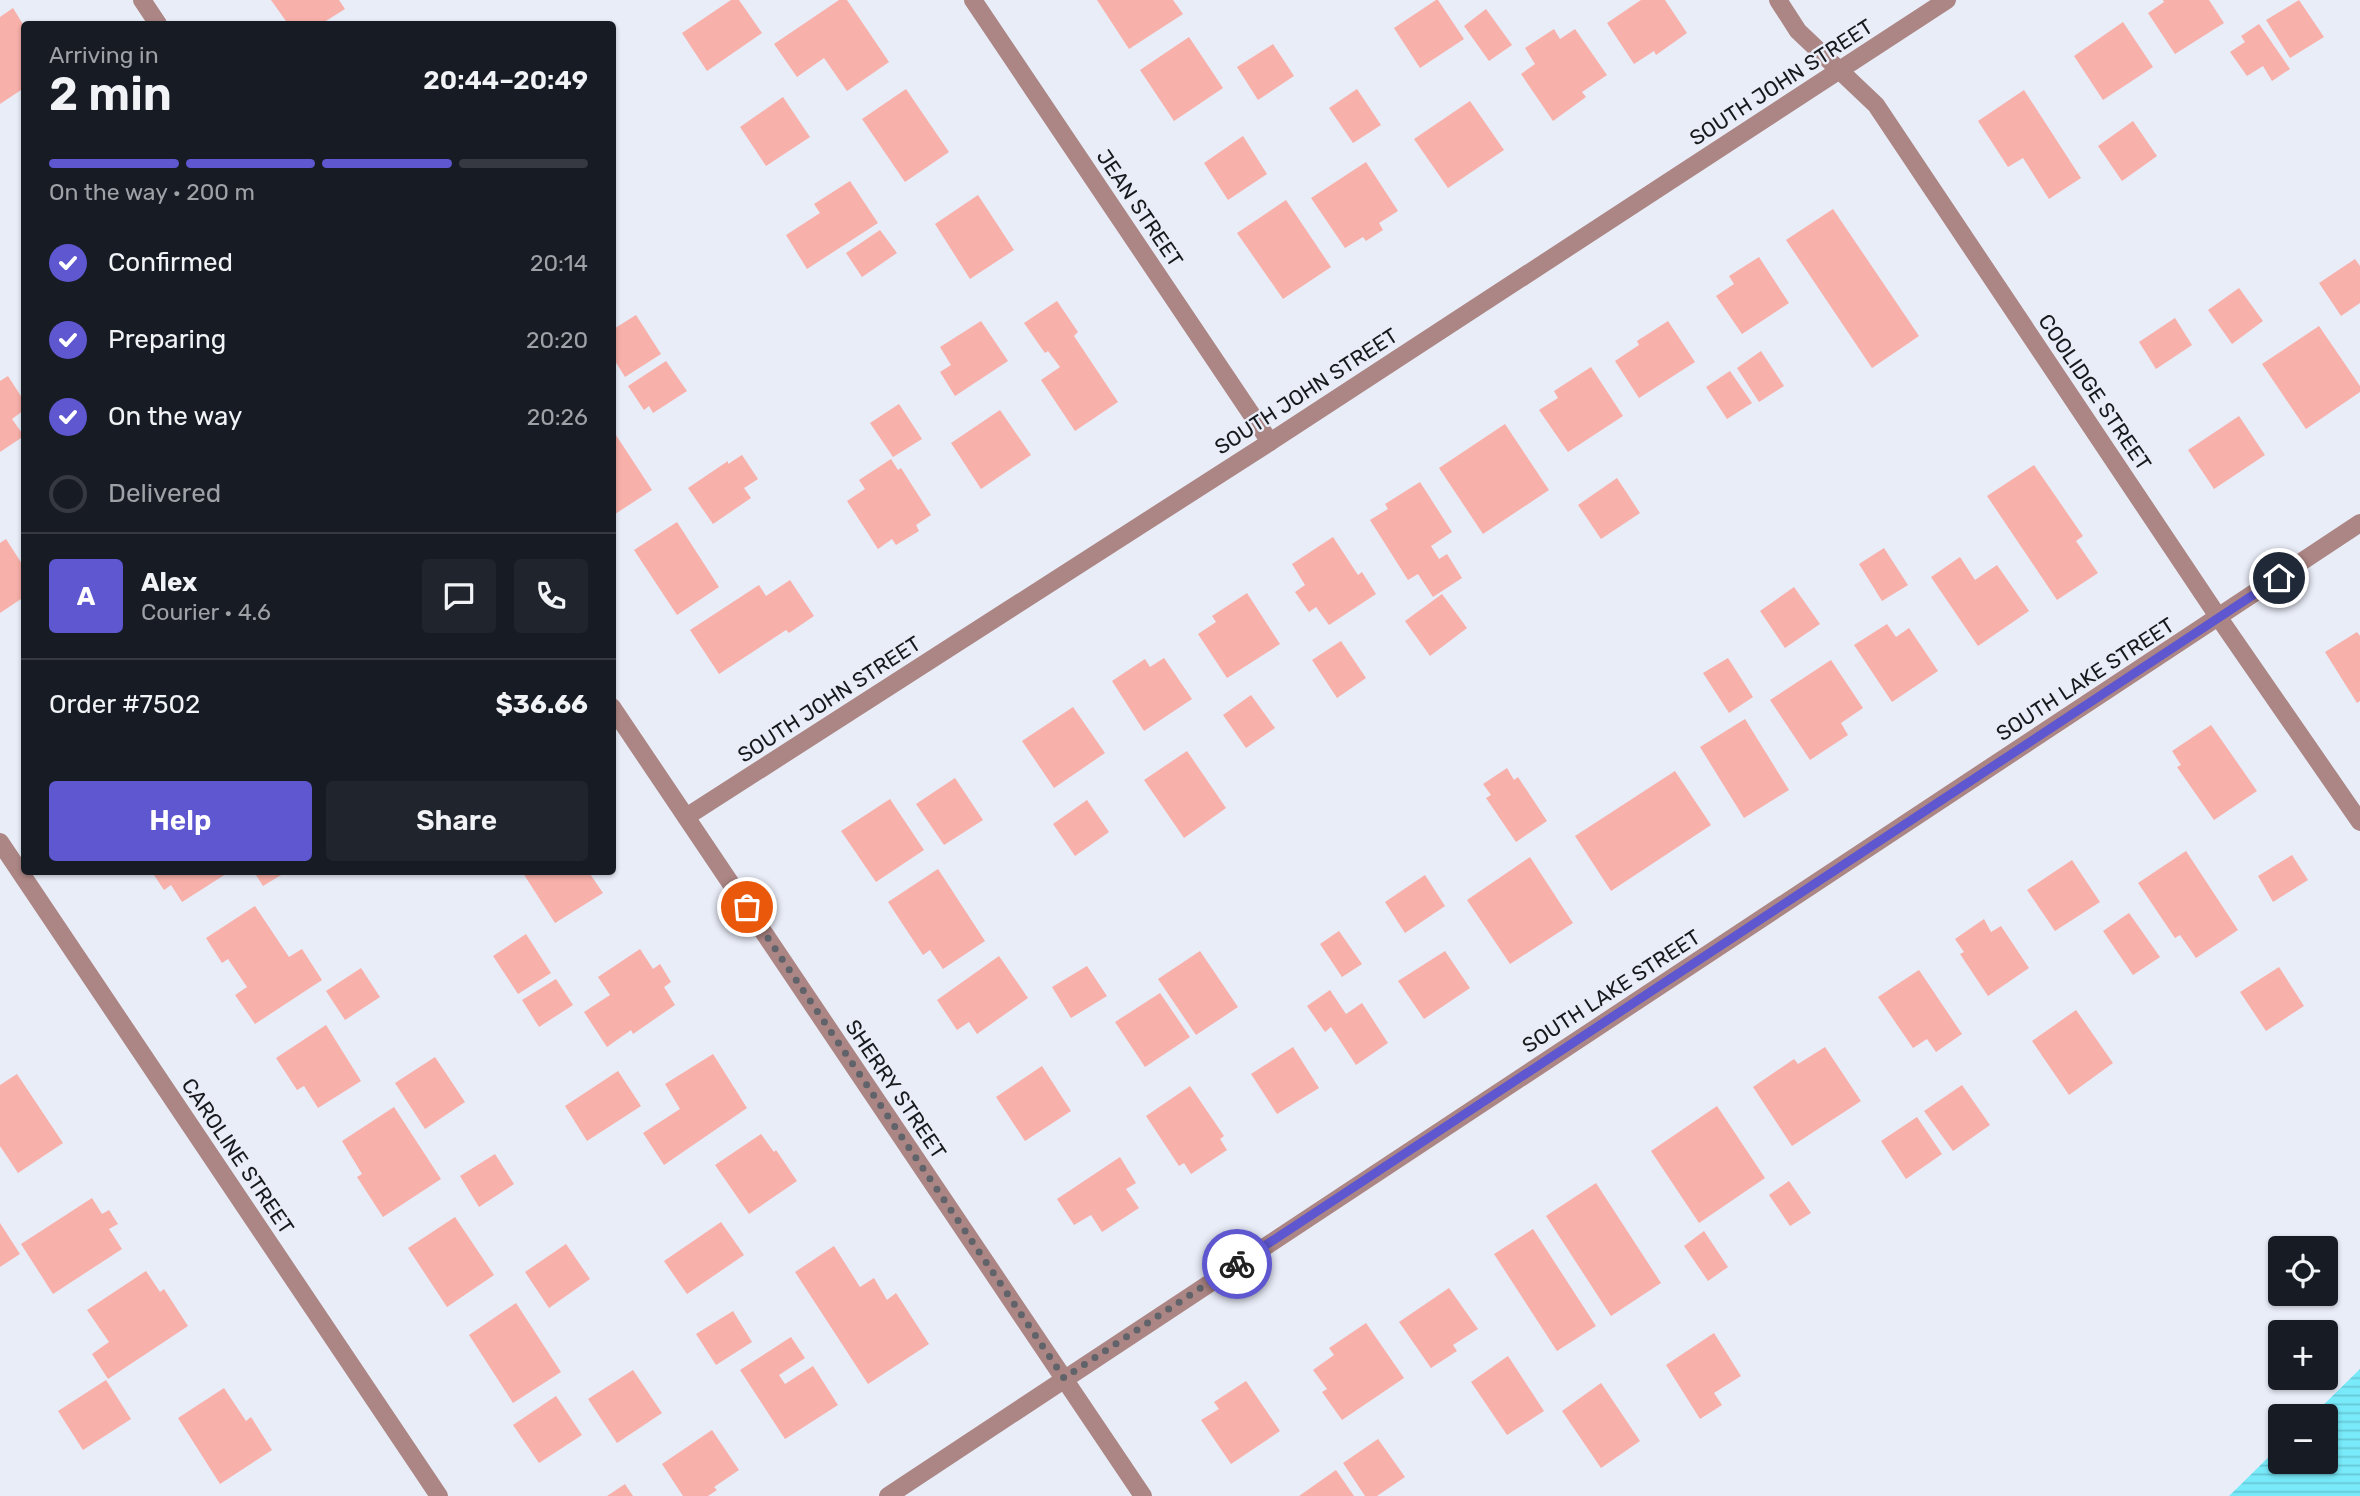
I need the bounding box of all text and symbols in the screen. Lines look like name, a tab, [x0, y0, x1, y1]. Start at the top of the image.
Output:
street label: SOUTH JOHN STREET	[1685, 14, 1877, 150]
text: Arriving in	[49, 41, 159, 69]
text: 20:44–20:49	[423, 65, 588, 96]
text: 2 min	[49, 67, 172, 122]
street label: JEAN STREET	[1092, 145, 1188, 271]
text: On the way · 200 m	[49, 178, 255, 206]
icon: check	[49, 244, 87, 282]
text: Confirmed	[108, 247, 233, 278]
text: 20:14	[530, 249, 588, 277]
street label: COOLIDGE STREET	[2033, 309, 2157, 475]
icon: check	[49, 321, 87, 359]
street label: SOUTH JOHN STREET	[1210, 323, 1402, 459]
text: Preparing	[108, 324, 226, 355]
text: 20:20	[526, 326, 588, 354]
icon: check	[49, 398, 87, 436]
text: On the way	[108, 401, 242, 432]
text: 20:26	[527, 403, 588, 431]
text: Delivered	[108, 478, 221, 509]
pin	[2249, 548, 2309, 608]
button: chat	[422, 559, 496, 633]
button: phone	[514, 559, 588, 633]
icon: home	[2260, 559, 2298, 597]
text: Alex	[141, 567, 197, 598]
text: A	[77, 581, 95, 612]
text: Courier · 4.6	[141, 598, 271, 626]
street label: SOUTH LAKE STREET	[1991, 612, 2179, 746]
street label: SOUTH JOHN STREET	[733, 631, 925, 767]
text: Order #7502	[49, 689, 200, 720]
text: $36.66	[495, 689, 588, 720]
button: Help	[49, 781, 312, 861]
button: Share	[326, 781, 588, 861]
pin	[717, 877, 777, 937]
icon: bag	[728, 888, 766, 926]
street label: SOUTH LAKE STREET	[1517, 924, 1705, 1058]
street label: SHERRY STREET	[840, 1015, 952, 1163]
street label: CAROLINE STREET	[177, 1073, 299, 1239]
courier	[1202, 1229, 1272, 1299]
map controls	[2268, 1236, 2338, 1474]
button: locate	[2268, 1236, 2338, 1306]
icon: bike	[1218, 1245, 1256, 1283]
button: +	[2268, 1320, 2338, 1390]
button: −	[2268, 1404, 2338, 1474]

